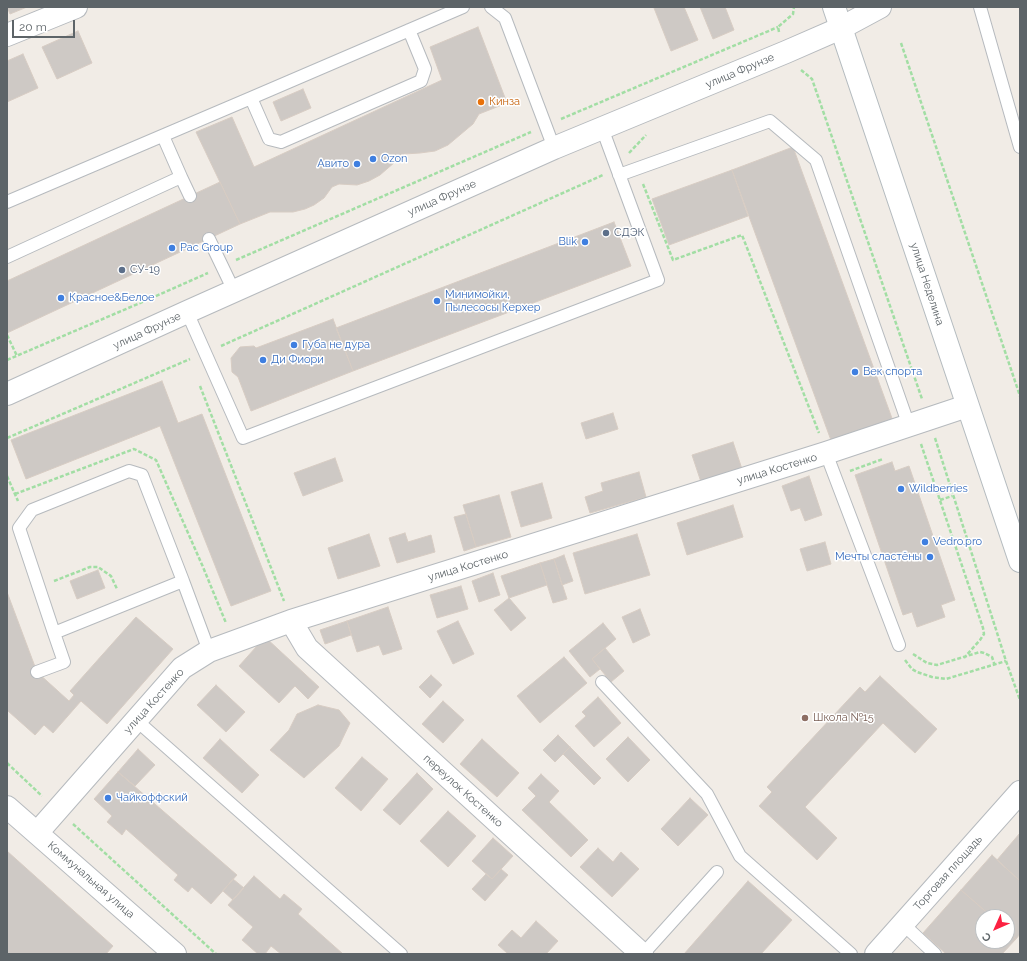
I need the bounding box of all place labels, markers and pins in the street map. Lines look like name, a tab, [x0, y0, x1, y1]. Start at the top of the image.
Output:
place label: Кинза	[489, 95, 520, 109]
marker: Кинза	[476, 97, 486, 107]
place label: Ozon	[381, 152, 408, 166]
marker: Ozon	[368, 154, 378, 164]
place label: Авито	[317, 157, 349, 171]
marker: Авито	[352, 159, 362, 169]
place label: СДЭК	[614, 226, 645, 240]
marker: СДЭК	[601, 228, 611, 238]
place label: Blik	[558, 235, 577, 249]
marker: Blik	[580, 237, 590, 247]
place label: Pac Group	[180, 241, 233, 255]
marker: Pac Group	[167, 243, 177, 253]
place label: СУ-19	[130, 263, 160, 277]
marker: СУ-19	[117, 265, 127, 275]
place label: Минимойки, Пылесосы Керхер	[445, 288, 541, 314]
place label: Красное&Белое	[69, 291, 154, 305]
marker: Красное&Белое	[56, 293, 66, 303]
marker: Минимойки, Пылесосы Керхер	[432, 296, 442, 306]
place label: Губа не дура	[302, 338, 370, 352]
marker: Губа не дура	[289, 340, 299, 350]
place label: Ди Фиори	[271, 353, 324, 367]
marker: Ди Фиори	[258, 355, 268, 365]
place label: Век спорта	[863, 365, 922, 379]
marker: Век спорта	[850, 367, 860, 377]
place label: Wildberries	[909, 482, 968, 496]
marker: Wildberries	[896, 484, 906, 494]
place label: Vedro.pro	[933, 535, 982, 549]
marker: Vedro.pro	[920, 537, 930, 547]
place label: Мечты сластёны	[835, 550, 922, 564]
marker: Мечты сластёны	[925, 552, 935, 562]
place label: Школа №15	[813, 711, 874, 725]
marker: Школа №15	[800, 713, 810, 723]
place label: Чайкоффский	[116, 791, 188, 805]
marker: Чайкоффский	[103, 793, 113, 803]

